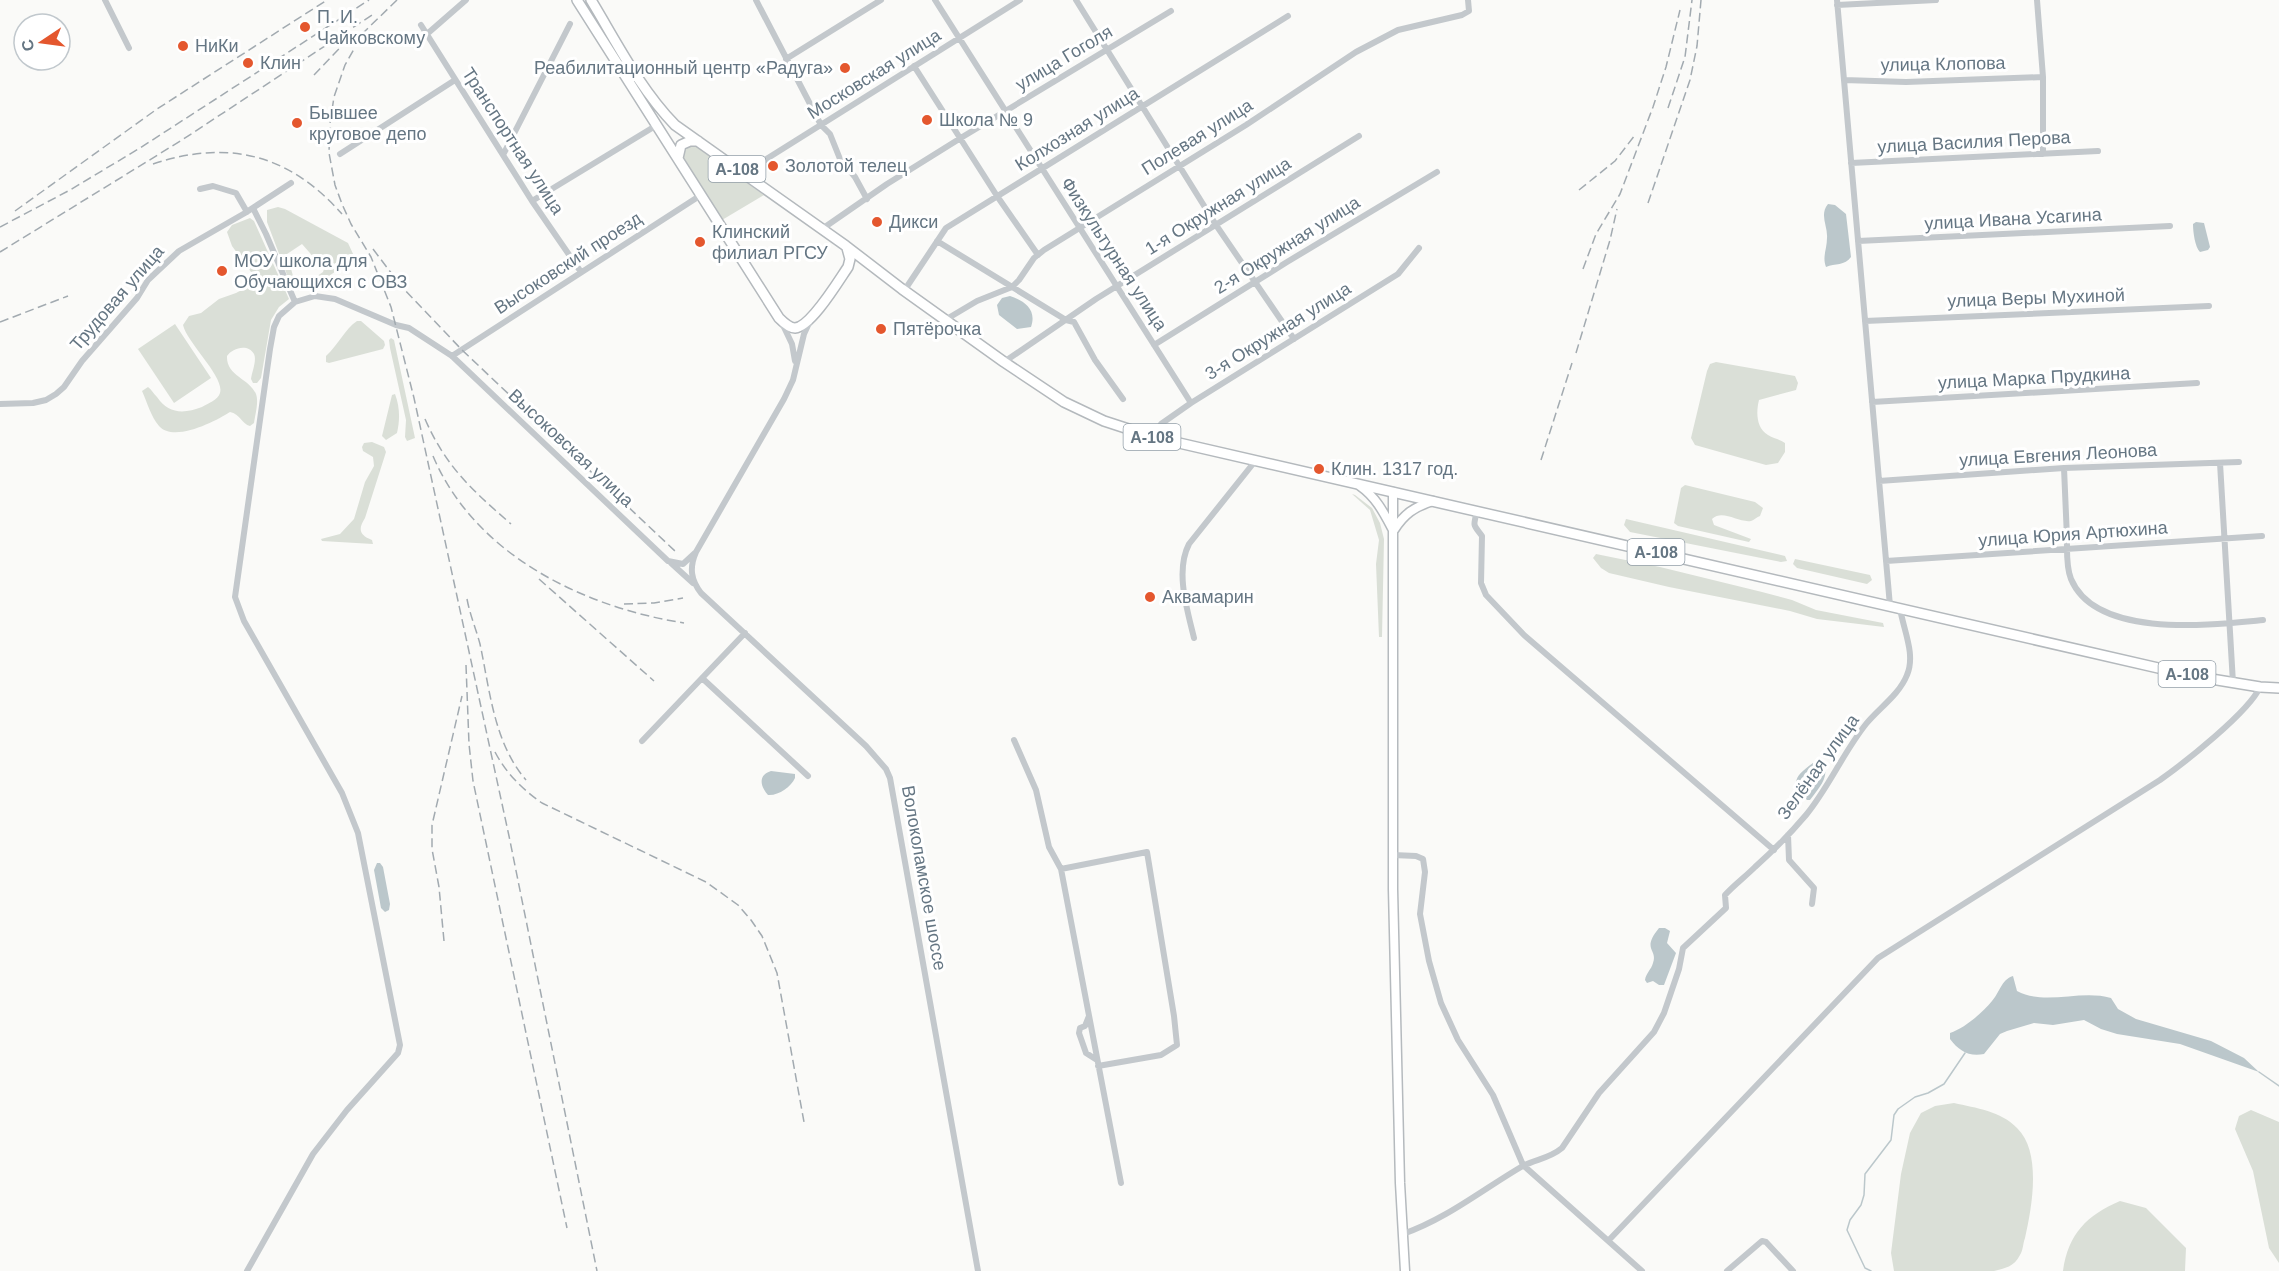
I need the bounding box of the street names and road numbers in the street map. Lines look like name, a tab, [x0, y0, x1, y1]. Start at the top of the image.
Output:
street label: улица Гоголя	[1012, 21, 1116, 95]
street label: Московская улица	[804, 24, 945, 123]
street label: улица Клопова	[1880, 53, 2007, 75]
street label: Транспортная улица	[458, 64, 568, 219]
street label: Колхозная улица	[1012, 82, 1143, 175]
street label: Полевая улица	[1138, 94, 1257, 179]
street label: улица Василия Перова	[1877, 127, 2072, 157]
street label: 1-я Окружная улица	[1142, 153, 1295, 259]
road number: А-108	[708, 156, 766, 182]
street label: Физкультурная улица	[1057, 174, 1172, 335]
street label: 2-я Окружная улица	[1211, 192, 1364, 298]
street label: улица Ивана Усагина	[1924, 204, 2103, 234]
street label: Высоковский проезд	[491, 208, 646, 318]
street label: Трудовая улица	[66, 241, 169, 354]
street label: 3-я Окружная улица	[1202, 278, 1355, 384]
street label: улица Веры Мухиной	[1947, 285, 2125, 311]
street label: улица Марка Прудкина	[1937, 363, 2132, 393]
street label: Высоковская улица	[505, 385, 638, 512]
road number: А-108	[1124, 424, 1180, 450]
street label: улица Евгения Леонова	[1959, 440, 2158, 470]
street label: улица Юрия Артюхина	[1978, 517, 2169, 551]
road number: А-108	[1628, 539, 1684, 565]
road number: А-108	[2158, 661, 2216, 687]
street label: Зелёная улица	[1773, 710, 1863, 823]
street label: Волоколамское шоссе	[898, 784, 950, 972]

